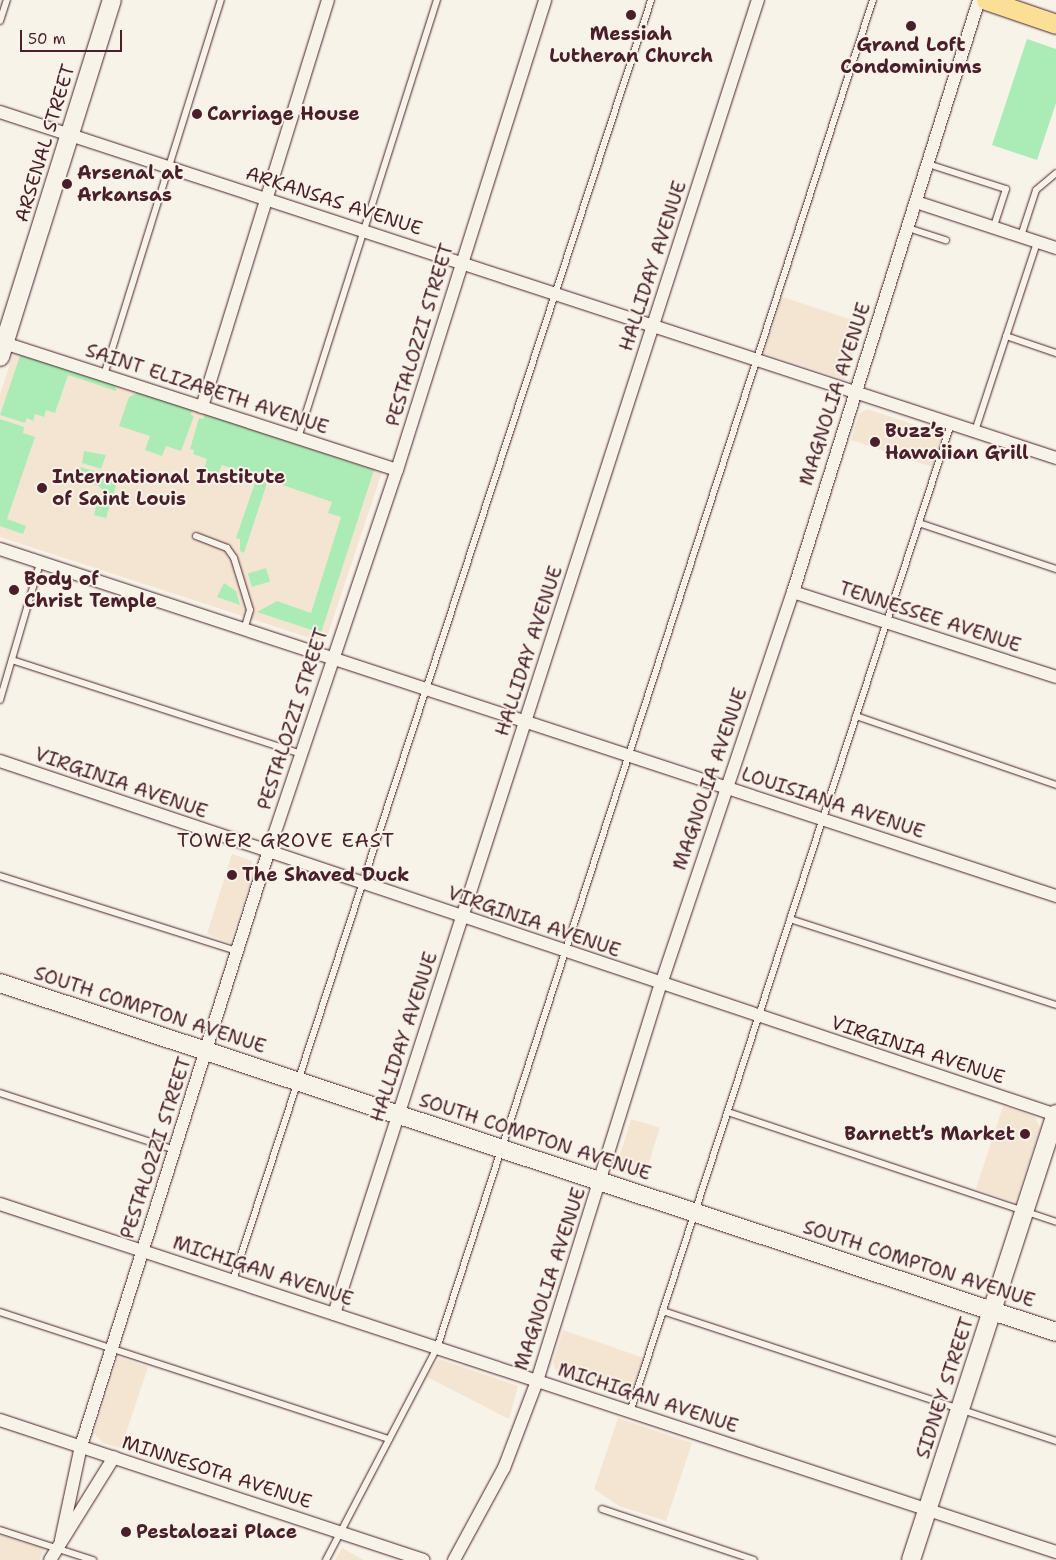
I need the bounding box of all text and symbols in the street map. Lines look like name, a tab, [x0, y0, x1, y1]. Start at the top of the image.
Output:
marker: Messiah Lutheran Church	[625, 9, 637, 21]
scale bar	[22, 20, 125, 52]
marker: Grand Loft Condominiums	[905, 20, 917, 32]
place label: Messiah Lutheran Church	[549, 23, 713, 67]
text: 50 m	[28, 29, 66, 49]
place label: Grand Loft Condominiums	[840, 34, 982, 78]
street label: ARSENAL STREET	[10, 61, 80, 225]
place label: Carriage House	[207, 103, 360, 125]
marker: Carriage House	[191, 108, 203, 120]
place label: Arsenal at Arkansas	[77, 162, 183, 206]
street label: ARKANSAS AVENUE	[243, 162, 425, 240]
marker: Arsenal at Arkansas	[61, 178, 73, 190]
street label: HALLIDAY AVENUE	[615, 178, 691, 354]
street label: PESTALOZZI STREET	[381, 241, 459, 429]
street label: MAGNOLIA AVENUE	[795, 300, 875, 488]
street label: SAINT ELIZABETH AVENUE	[83, 339, 331, 439]
place label: Buzz’s Hawaiian Grill	[885, 420, 1029, 464]
marker: Buzz’s Hawaiian Grill	[869, 436, 881, 448]
place label: International Institute of Saint Louis	[52, 466, 285, 510]
marker: International Institute of Saint Louis	[36, 482, 48, 494]
street label: HALLIDAY AVENUE	[491, 563, 567, 739]
place label: Body of Christ Temple	[24, 568, 157, 612]
street label: TENNESSEE AVENUE	[836, 577, 1024, 657]
marker: Body of Christ Temple	[8, 584, 20, 596]
street label: PESTALOZZI STREET	[253, 625, 333, 813]
street label: MAGNOLIA AVENUE	[668, 685, 752, 873]
street label: VIRGINIA AVENUE	[31, 743, 211, 823]
street label: LOUISIANA AVENUE	[738, 763, 928, 843]
district label: TOWER GROVE EAST	[175, 828, 397, 852]
place label: The Shaved Duck	[242, 864, 409, 886]
marker: The Shaved Duck	[226, 869, 238, 881]
street label: VIRGINIA AVENUE	[444, 882, 624, 962]
street label: HALLIDAY AVENUE	[366, 949, 442, 1125]
street label: SOUTH COMPTON AVENUE	[31, 962, 269, 1058]
street label: VIRGINIA AVENUE	[828, 1011, 1008, 1089]
street label: PESTALOZZI STREET	[116, 1054, 196, 1242]
street label: SOUTH COMPTON AVENUE	[416, 1089, 654, 1185]
place label: Barnett’s Market	[844, 1123, 1015, 1145]
marker: Barnett’s Market	[1019, 1128, 1031, 1140]
street label: MAGNOLIA AVENUE	[510, 1185, 590, 1373]
street label: SOUTH COMPTON AVENUE	[800, 1216, 1038, 1312]
street label: MICHIGAN AVENUE	[170, 1231, 356, 1311]
street label: SIDNEY STREET	[911, 1314, 979, 1462]
street label: MICHIGAN AVENUE	[555, 1358, 741, 1438]
street label: MINNESOTA AVENUE	[119, 1431, 315, 1513]
place label: Pestalozzi Place	[136, 1521, 297, 1543]
marker: Pestalozzi Place	[120, 1526, 132, 1538]

